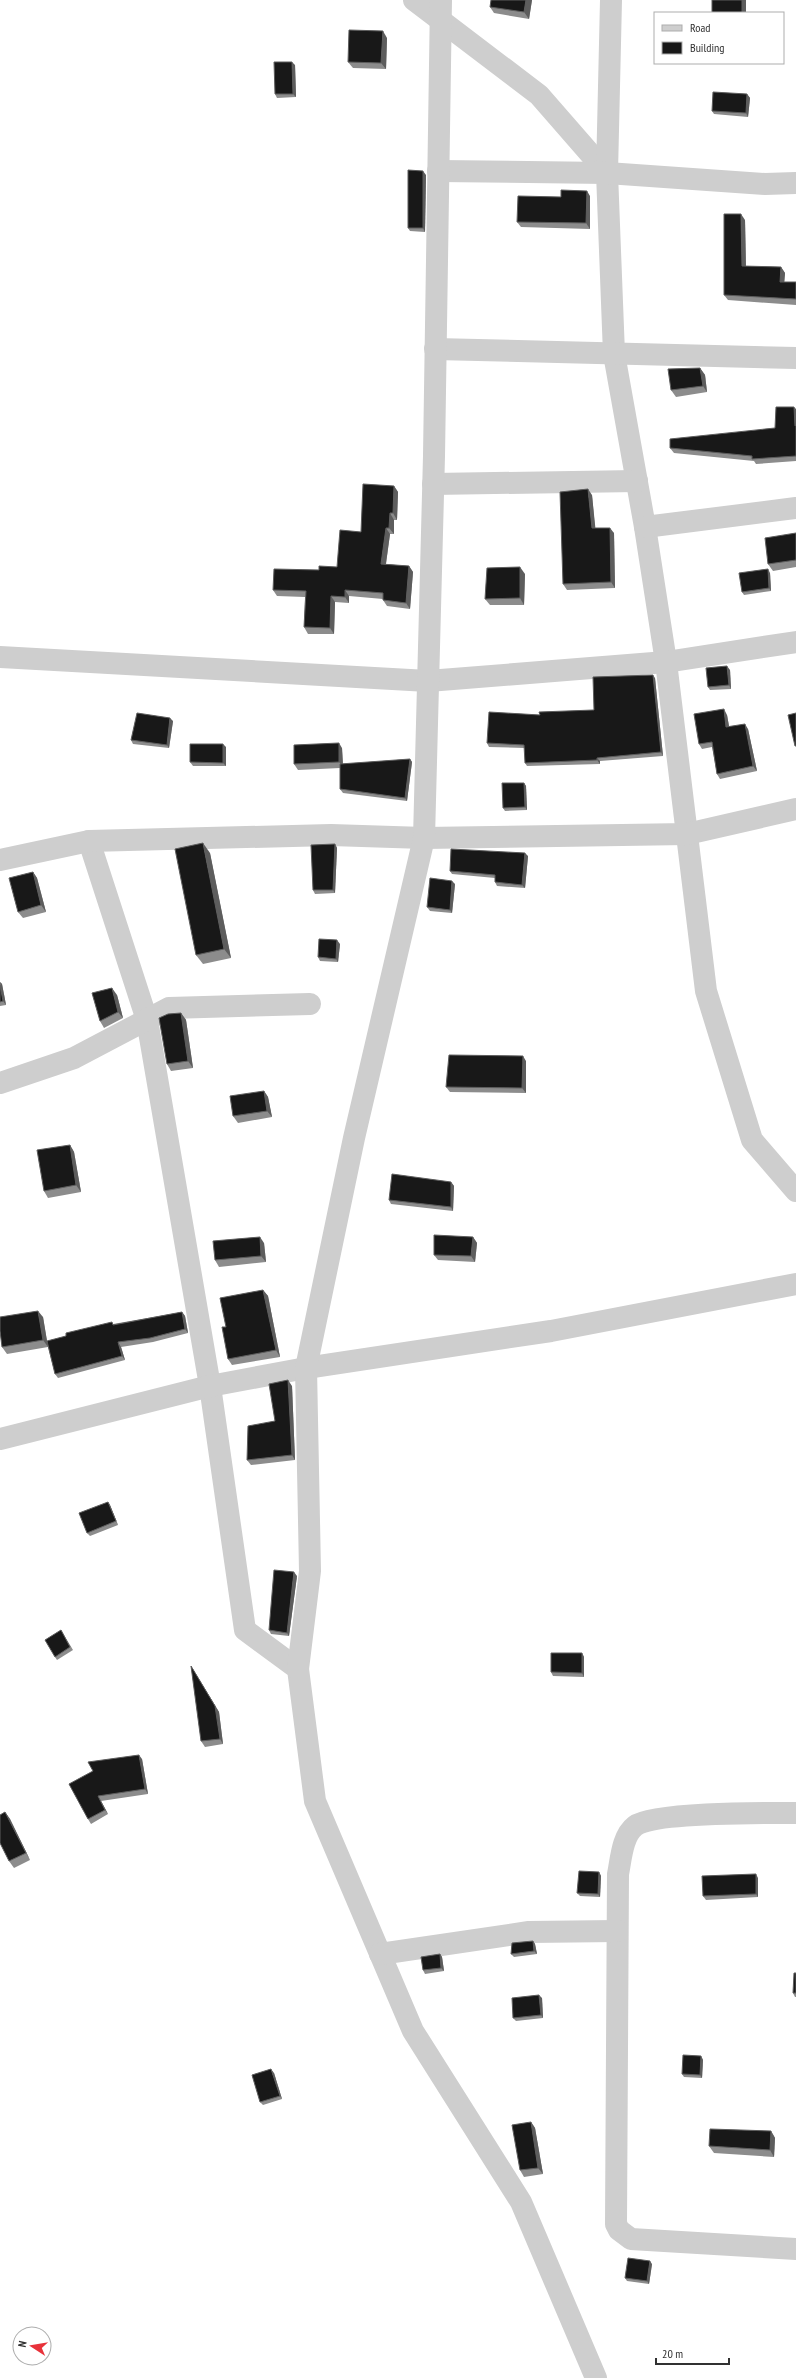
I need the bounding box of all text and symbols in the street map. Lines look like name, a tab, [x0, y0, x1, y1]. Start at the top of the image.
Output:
legend	[654, 12, 784, 64]
text: Road	[690, 20, 710, 35]
text: Building	[690, 40, 725, 55]
north arrow	[12, 2326, 52, 2366]
text: N	[15, 2340, 30, 2348]
scale bar	[656, 2340, 729, 2366]
text: 20 m	[662, 2346, 683, 2361]

